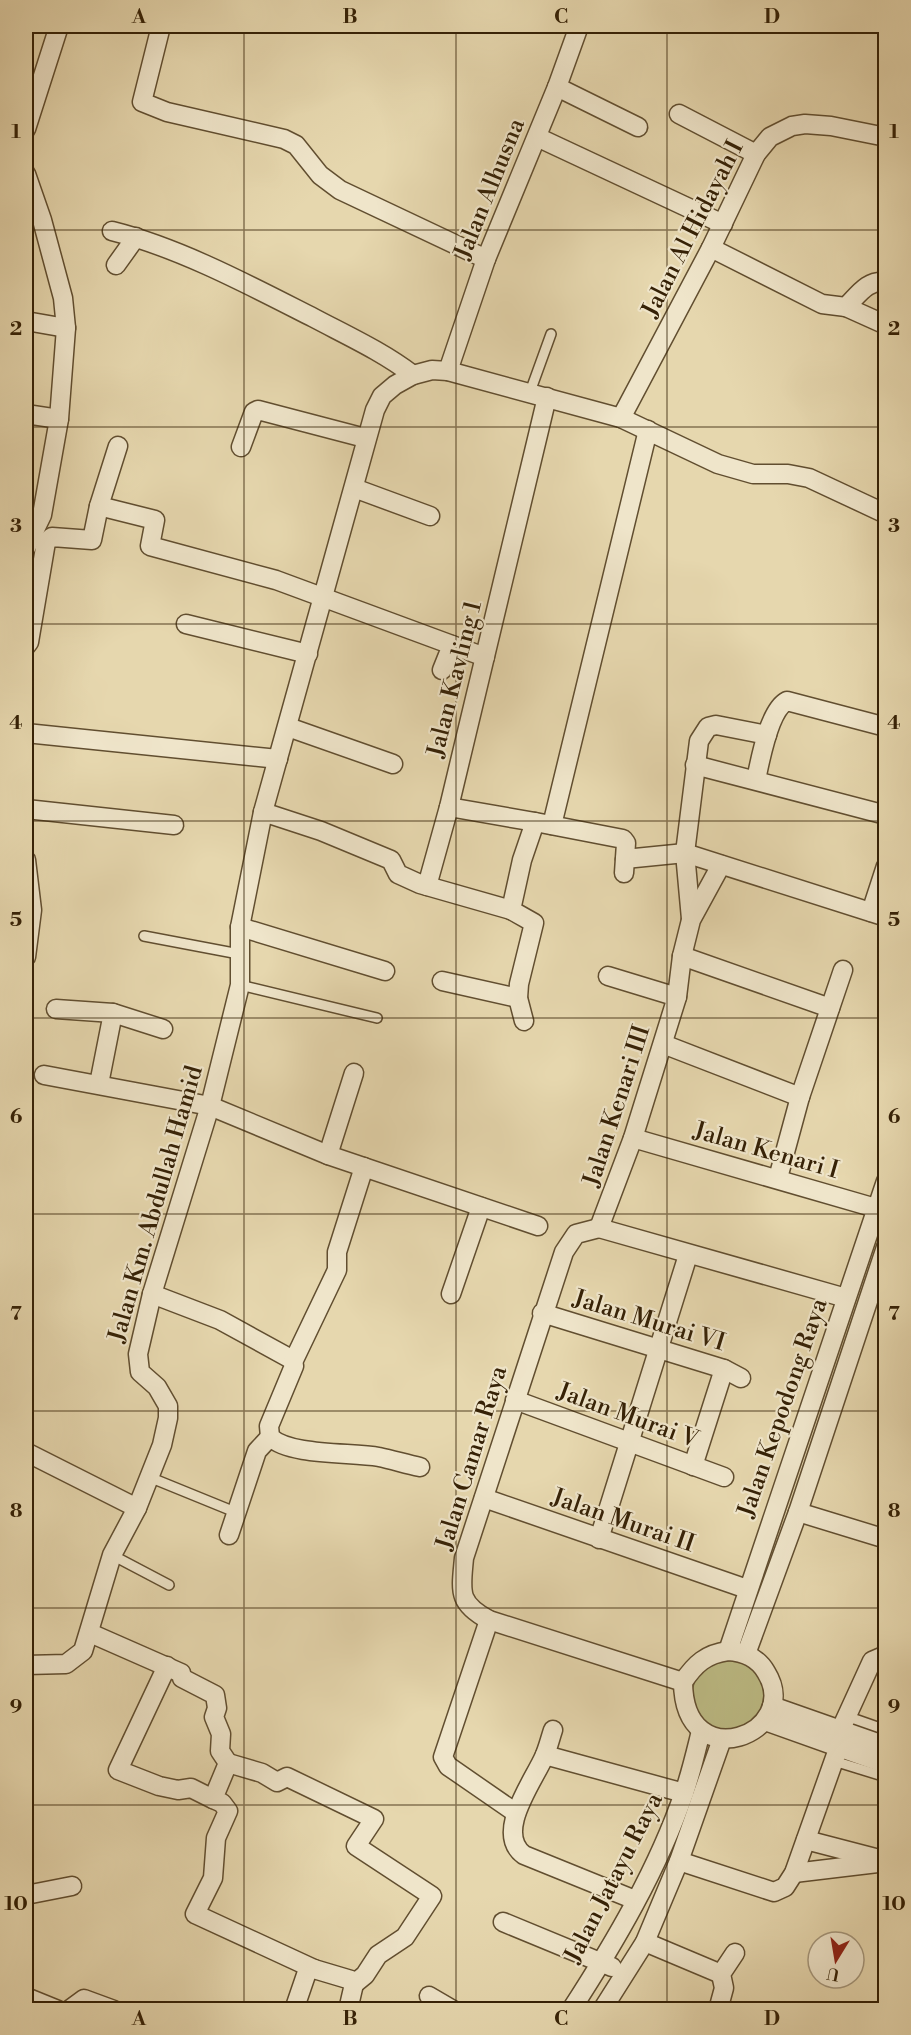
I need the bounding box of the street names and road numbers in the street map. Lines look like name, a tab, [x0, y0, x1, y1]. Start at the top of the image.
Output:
street label: Jalan Alhusna	[448, 113, 532, 265]
street label: Jalan Al Hidayah I	[635, 136, 750, 323]
street label: Jalan Kavling 1	[421, 597, 489, 761]
street label: Jalan Kenari III	[576, 1022, 657, 1191]
street label: Jalan Km. Abdullah Hamid	[102, 1062, 210, 1347]
street label: Jalan Kenari I	[689, 1116, 842, 1186]
street label: Jalan Murai VI	[568, 1283, 729, 1358]
street label: Jalan Kepodong Raya	[731, 1294, 835, 1522]
street label: Jalan Camar Raya	[429, 1362, 514, 1555]
street label: Jalan Murai V	[552, 1376, 704, 1456]
street label: Jalan Murai II	[547, 1482, 698, 1559]
street label: Jalan Jatayu Raya	[558, 1787, 670, 1969]

